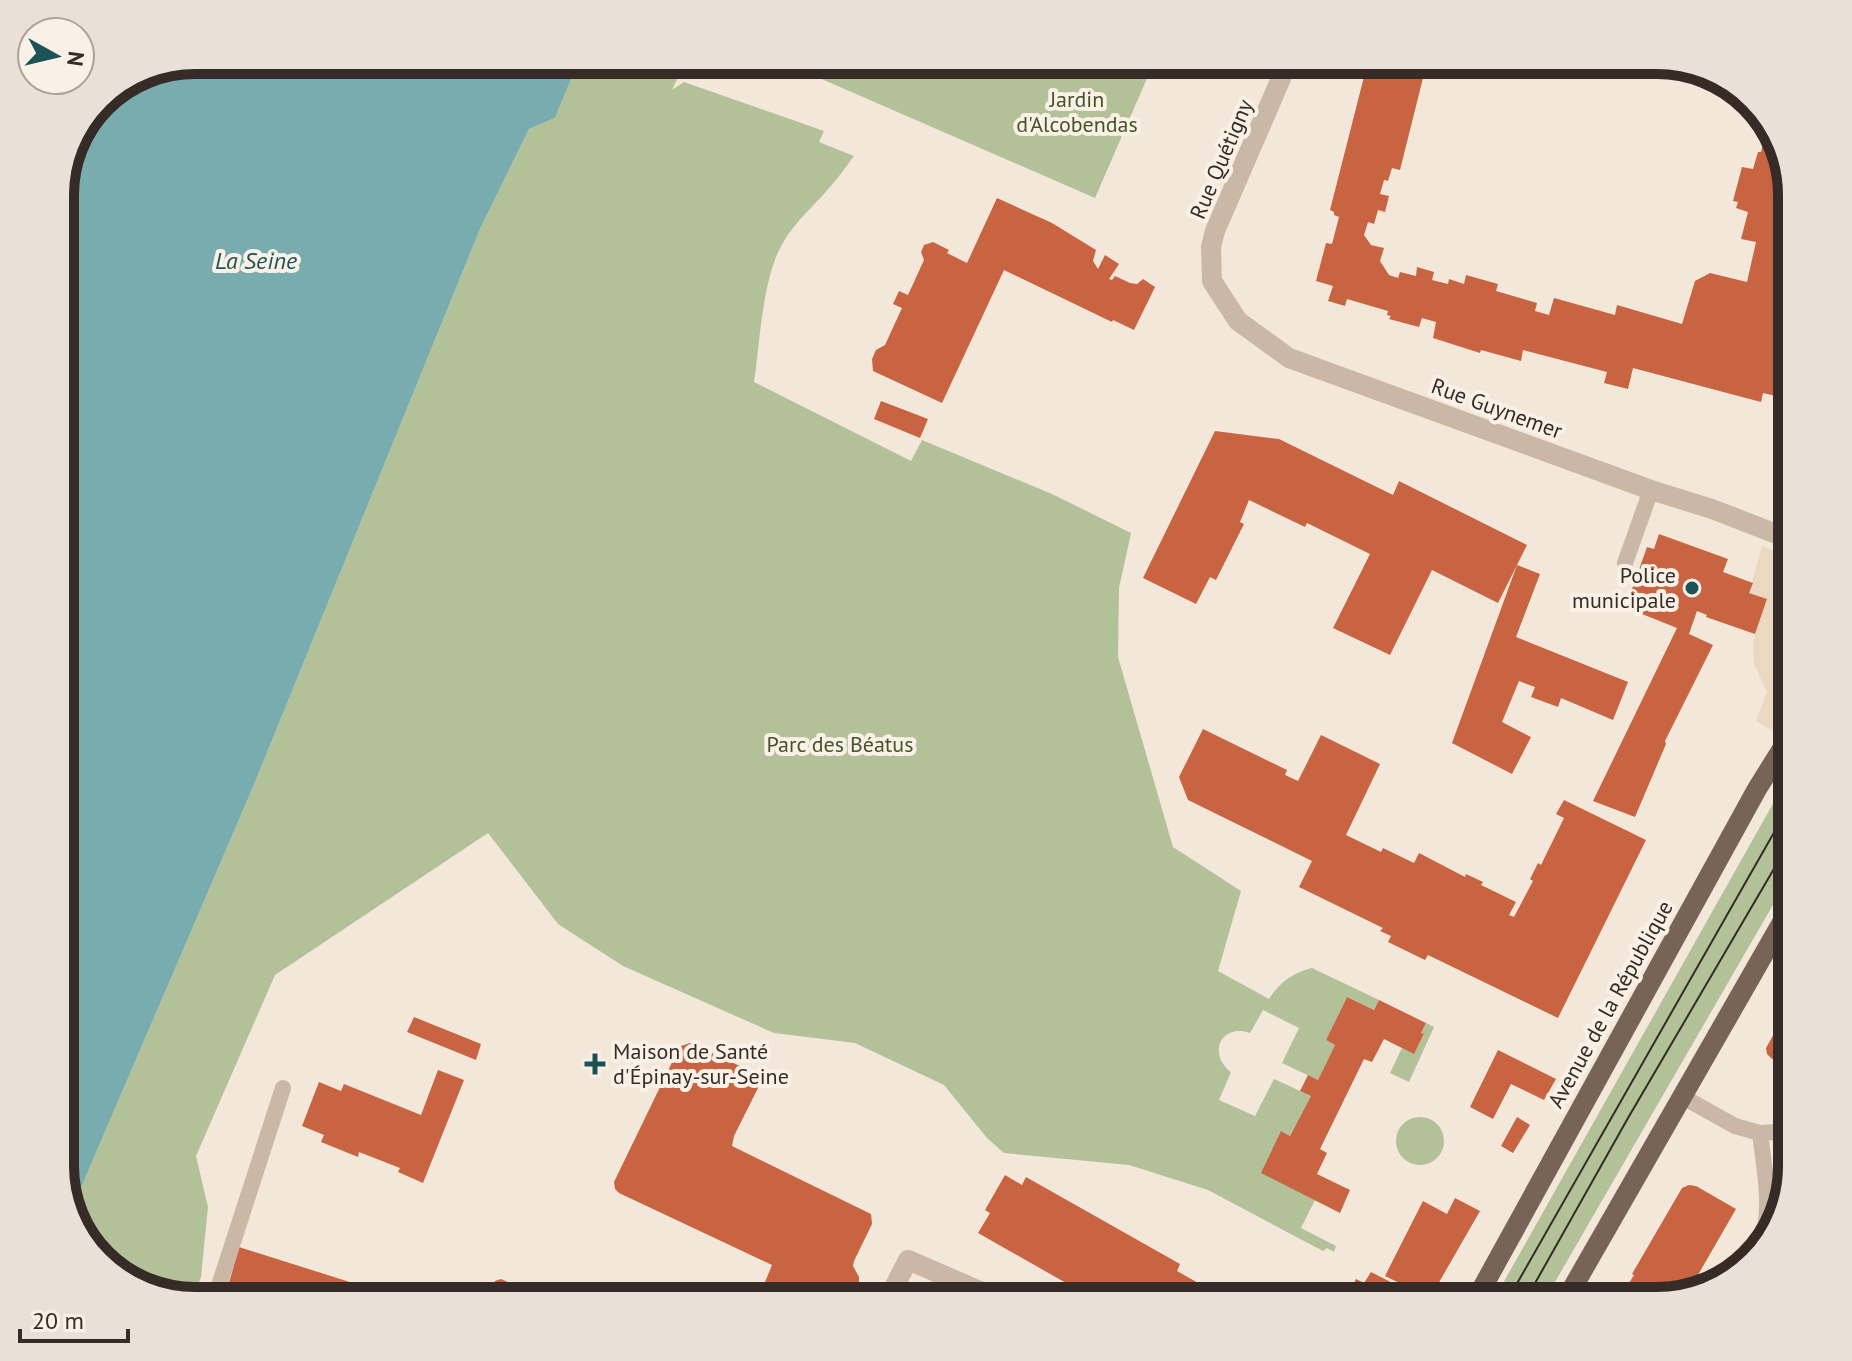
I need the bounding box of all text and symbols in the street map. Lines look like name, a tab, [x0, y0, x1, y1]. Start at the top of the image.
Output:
north arrow	[16, 16, 96, 96]
text: N	[61, 50, 91, 68]
park label: Jardin d'Alcobendas	[1016, 85, 1138, 138]
street label: Rue Quétigny	[1183, 94, 1259, 223]
water label: La Seine	[215, 245, 297, 276]
street label: Rue Guynemer	[1428, 371, 1567, 445]
place label: Police municipale	[1572, 561, 1676, 614]
marker: Police municipale	[1683, 579, 1701, 597]
park label: Parc des Béatus	[767, 730, 913, 758]
street label: Avenue de la République	[1541, 895, 1679, 1113]
place label: Maison de Santé d'Épinay-sur-Seine	[613, 1037, 789, 1090]
marker: Maison de Santé d'Épinay-sur-Seine	[584, 1053, 606, 1075]
scale bar	[20, 1293, 128, 1343]
text: 20 m	[32, 1305, 84, 1336]

